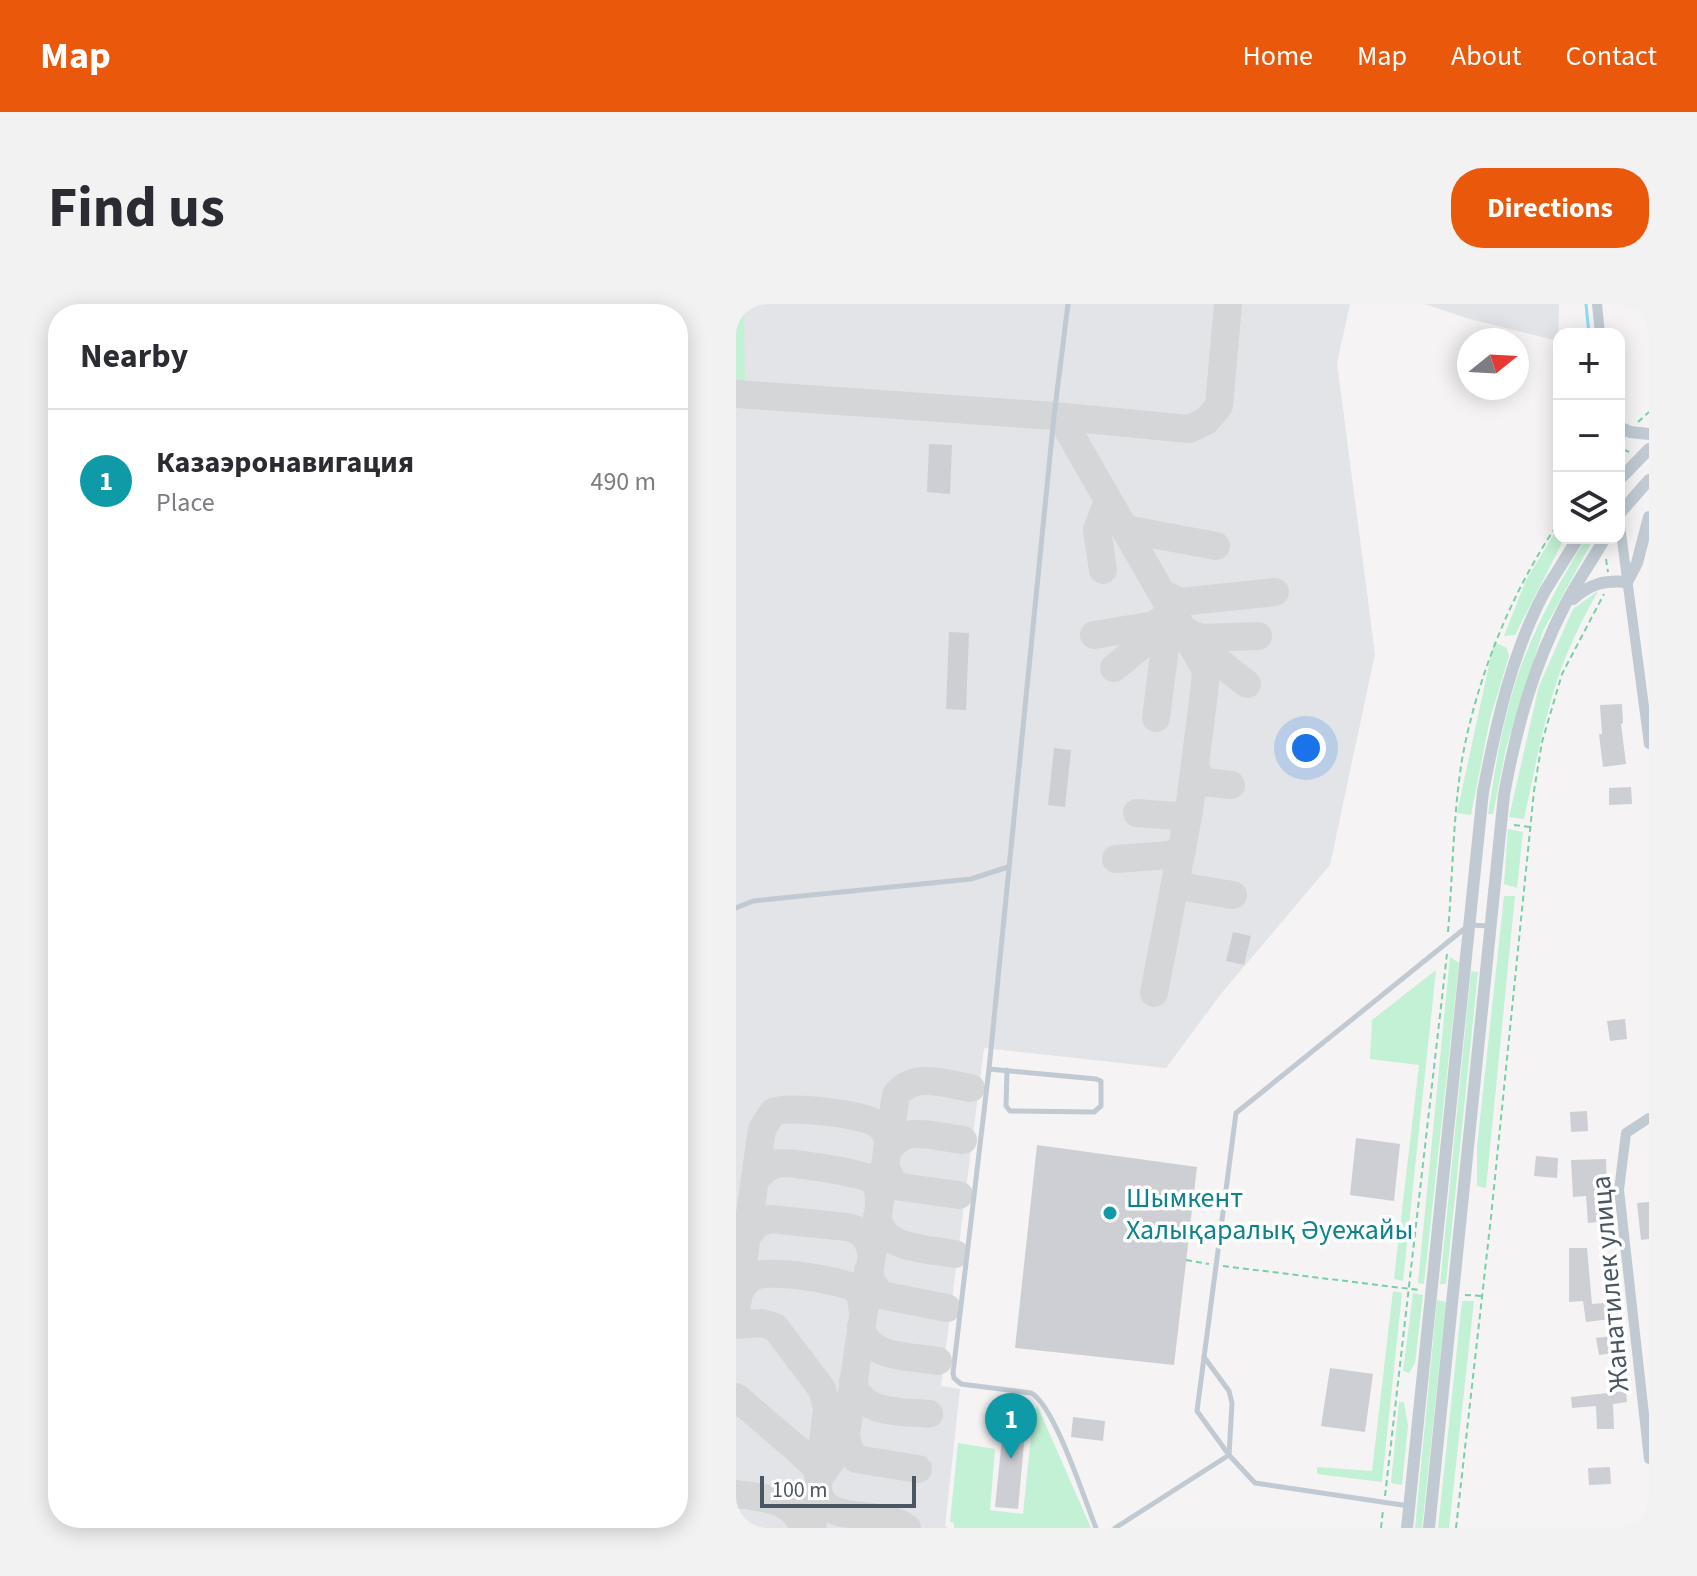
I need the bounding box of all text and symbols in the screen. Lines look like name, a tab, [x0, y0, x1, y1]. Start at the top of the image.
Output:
text: Map	[40, 29, 111, 83]
text: Home	[1242, 36, 1313, 76]
text: Map	[1357, 36, 1407, 76]
text: About	[1451, 36, 1522, 76]
text: Contact	[1566, 36, 1657, 76]
button: Directions	[1451, 168, 1649, 248]
text: Find us	[48, 169, 225, 248]
north arrow	[1457, 328, 1529, 400]
map controls	[1553, 328, 1625, 544]
button: +	[1553, 328, 1625, 400]
text: Nearby	[80, 332, 188, 381]
button: −	[1553, 400, 1625, 472]
text: Казаэронавигация	[156, 441, 414, 484]
text: 1	[99, 463, 113, 500]
text: 490 m	[590, 463, 656, 500]
button: layers	[1553, 472, 1625, 544]
text: Place	[156, 484, 215, 521]
your location	[1286, 728, 1326, 768]
street label: Жанатилек улица	[1581, 1174, 1639, 1394]
place label: Шымкент Халықаралық Әуежайы	[1126, 1178, 1413, 1250]
marker: Шымкент Халықаралық Әуежайы	[1101, 1204, 1119, 1222]
pin: 1	[985, 1393, 1037, 1459]
scale bar	[760, 1472, 916, 1508]
text: 100 m	[772, 1474, 827, 1506]

